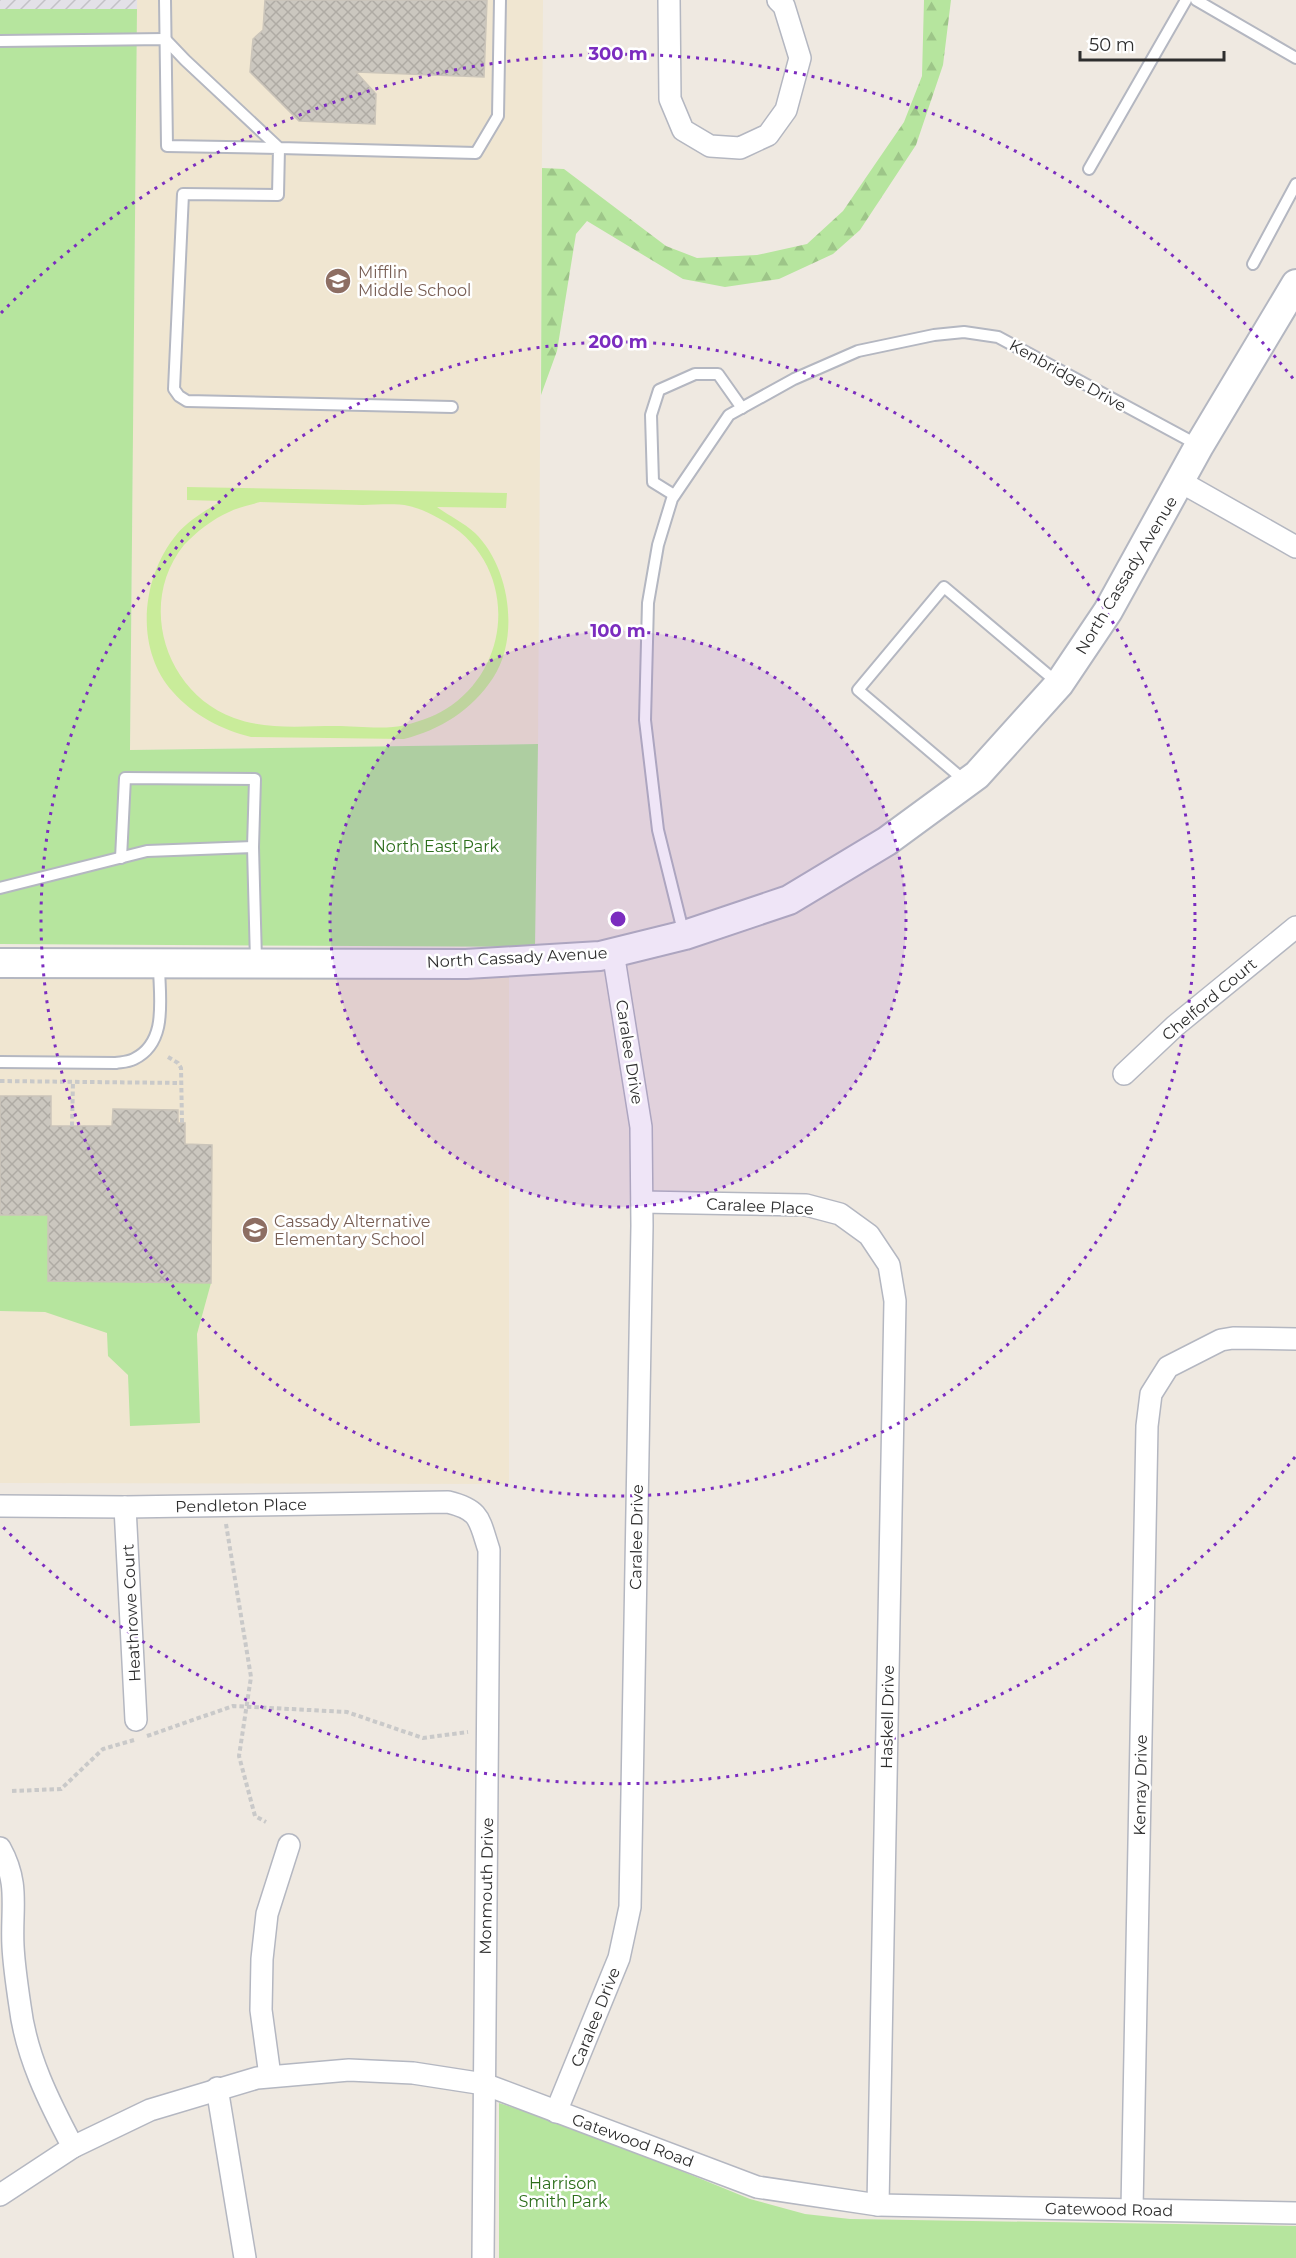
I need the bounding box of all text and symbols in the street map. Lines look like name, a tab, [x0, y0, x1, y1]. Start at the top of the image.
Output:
scale bar	[1080, 24, 1224, 62]
text: 50 m	[1089, 34, 1135, 56]
text: 300 m	[587, 43, 648, 65]
place label: Mifflin Middle School	[358, 263, 471, 300]
school or university icon: Mifflin Middle School	[323, 266, 353, 296]
text: 200 m	[588, 331, 648, 353]
street label: Kenbridge Drive	[1006, 335, 1129, 415]
street label: North Cassady Avenue	[1072, 493, 1181, 658]
text: 100 m	[590, 620, 646, 642]
park label: North East Park	[373, 837, 500, 856]
centre of rings	[608, 909, 628, 929]
street label: North Cassady Avenue	[426, 943, 608, 972]
street label: Chelford Court	[1158, 954, 1261, 1044]
street label: Caralee Drive	[612, 998, 647, 1106]
street label: Caralee Place	[706, 1194, 814, 1219]
place label: Cassady Alternative Elementary School	[274, 1212, 430, 1249]
school or university icon: Cassady Alternative Elementary School	[240, 1215, 270, 1245]
street label: Caralee Drive	[626, 1484, 647, 1590]
street label: Pendleton Place	[175, 1495, 307, 1516]
street label: Heathrowe Court	[118, 1543, 145, 1682]
street label: Haskell Drive	[877, 1665, 898, 1769]
street label: Kenray Drive	[1130, 1734, 1151, 1836]
street label: Monmouth Drive	[476, 1817, 497, 1955]
street label: Caralee Drive	[567, 1965, 624, 2070]
street label: Gatewood Road	[569, 2110, 696, 2171]
park label: Harrison Smith Park	[518, 2174, 608, 2211]
street label: Gatewood Road	[1045, 2199, 1173, 2220]

